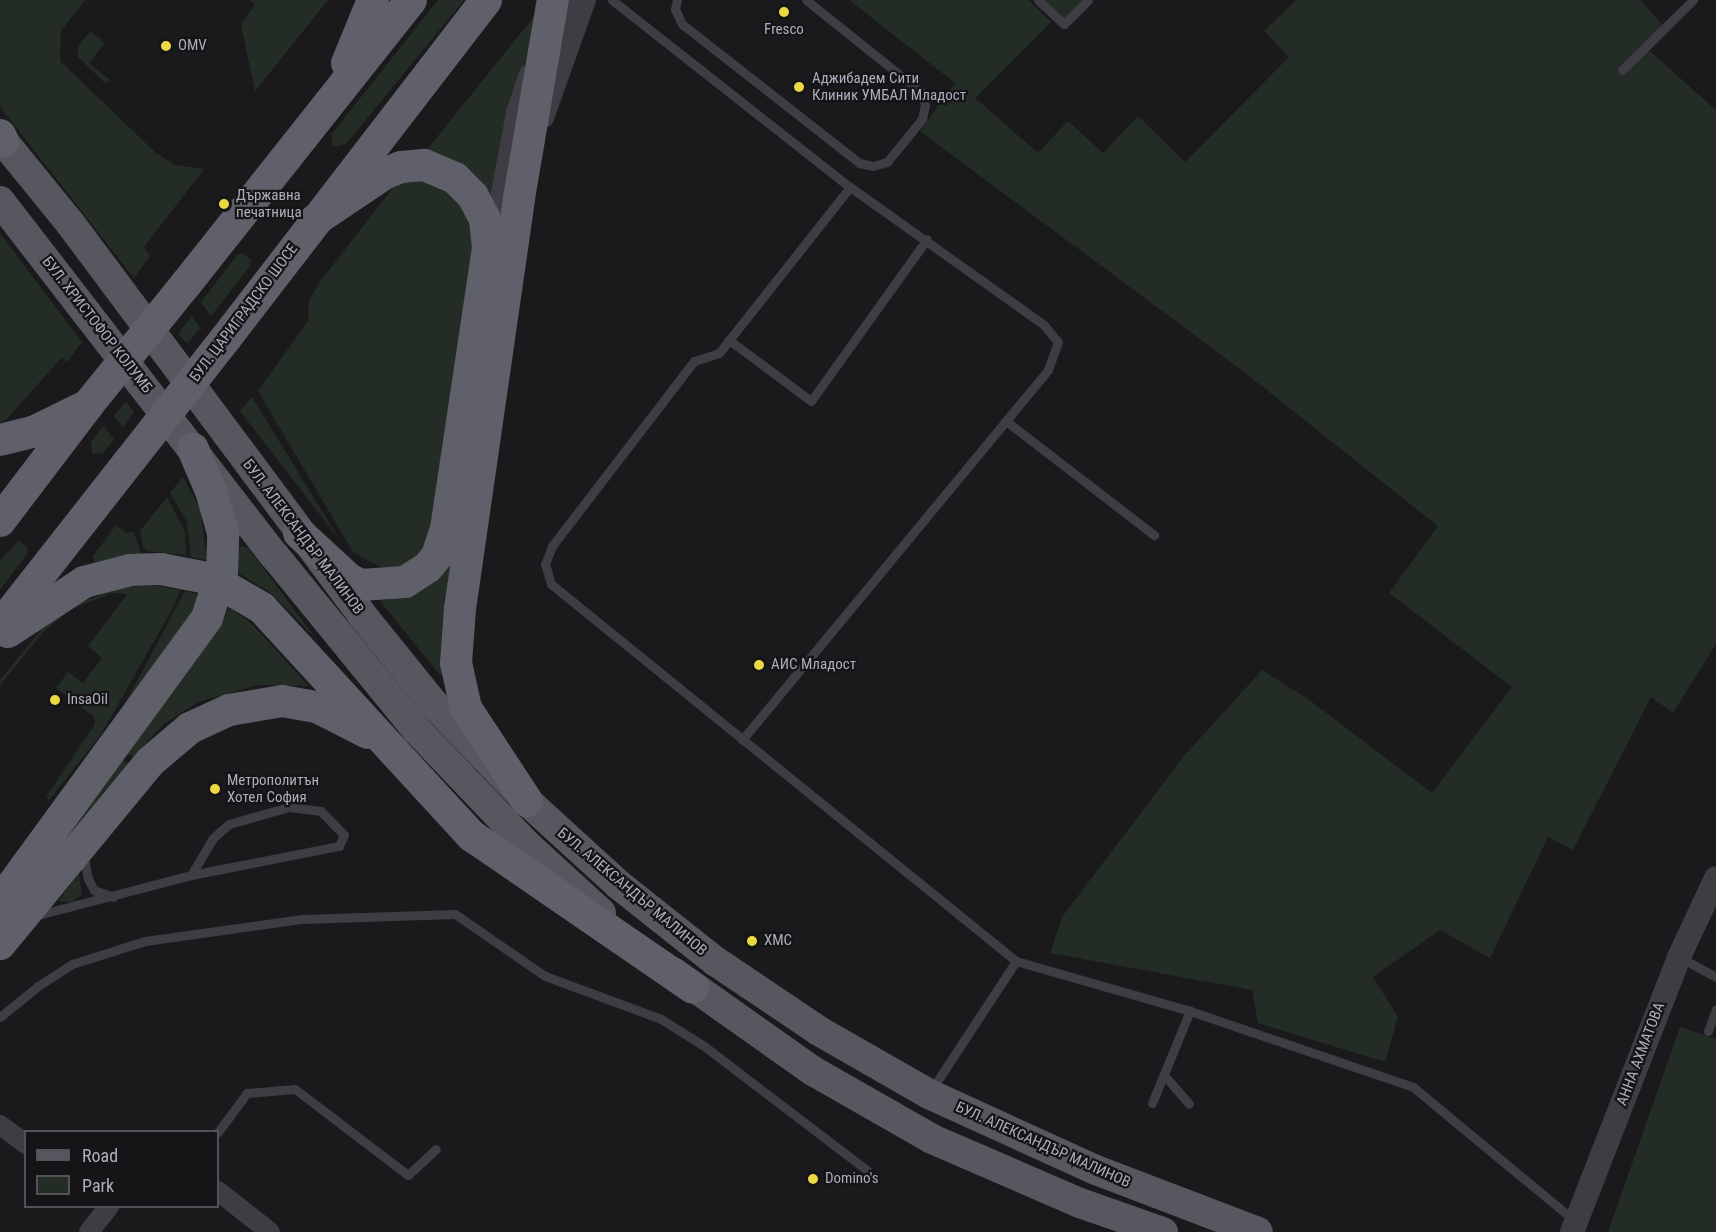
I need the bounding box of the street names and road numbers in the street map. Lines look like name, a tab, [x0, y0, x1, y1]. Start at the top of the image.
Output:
street label: БУЛ. ЦАРИГРАДСКО ШОСЕ	[186, 240, 302, 386]
street label: БУЛ. ХРИСТОФОР КОЛУМБ	[38, 253, 156, 397]
street label: БУЛ. АЛЕКСАНДЪР МАЛИНОВ	[239, 456, 367, 618]
street label: БУЛ. АЛЕКСАНДЪР МАЛИНОВ	[554, 824, 710, 960]
street label: АННА АХМАТОВА	[1613, 1000, 1669, 1108]
street label: БУЛ. АЛЕКСАНДЪР МАЛИНОВ	[953, 1098, 1133, 1192]

